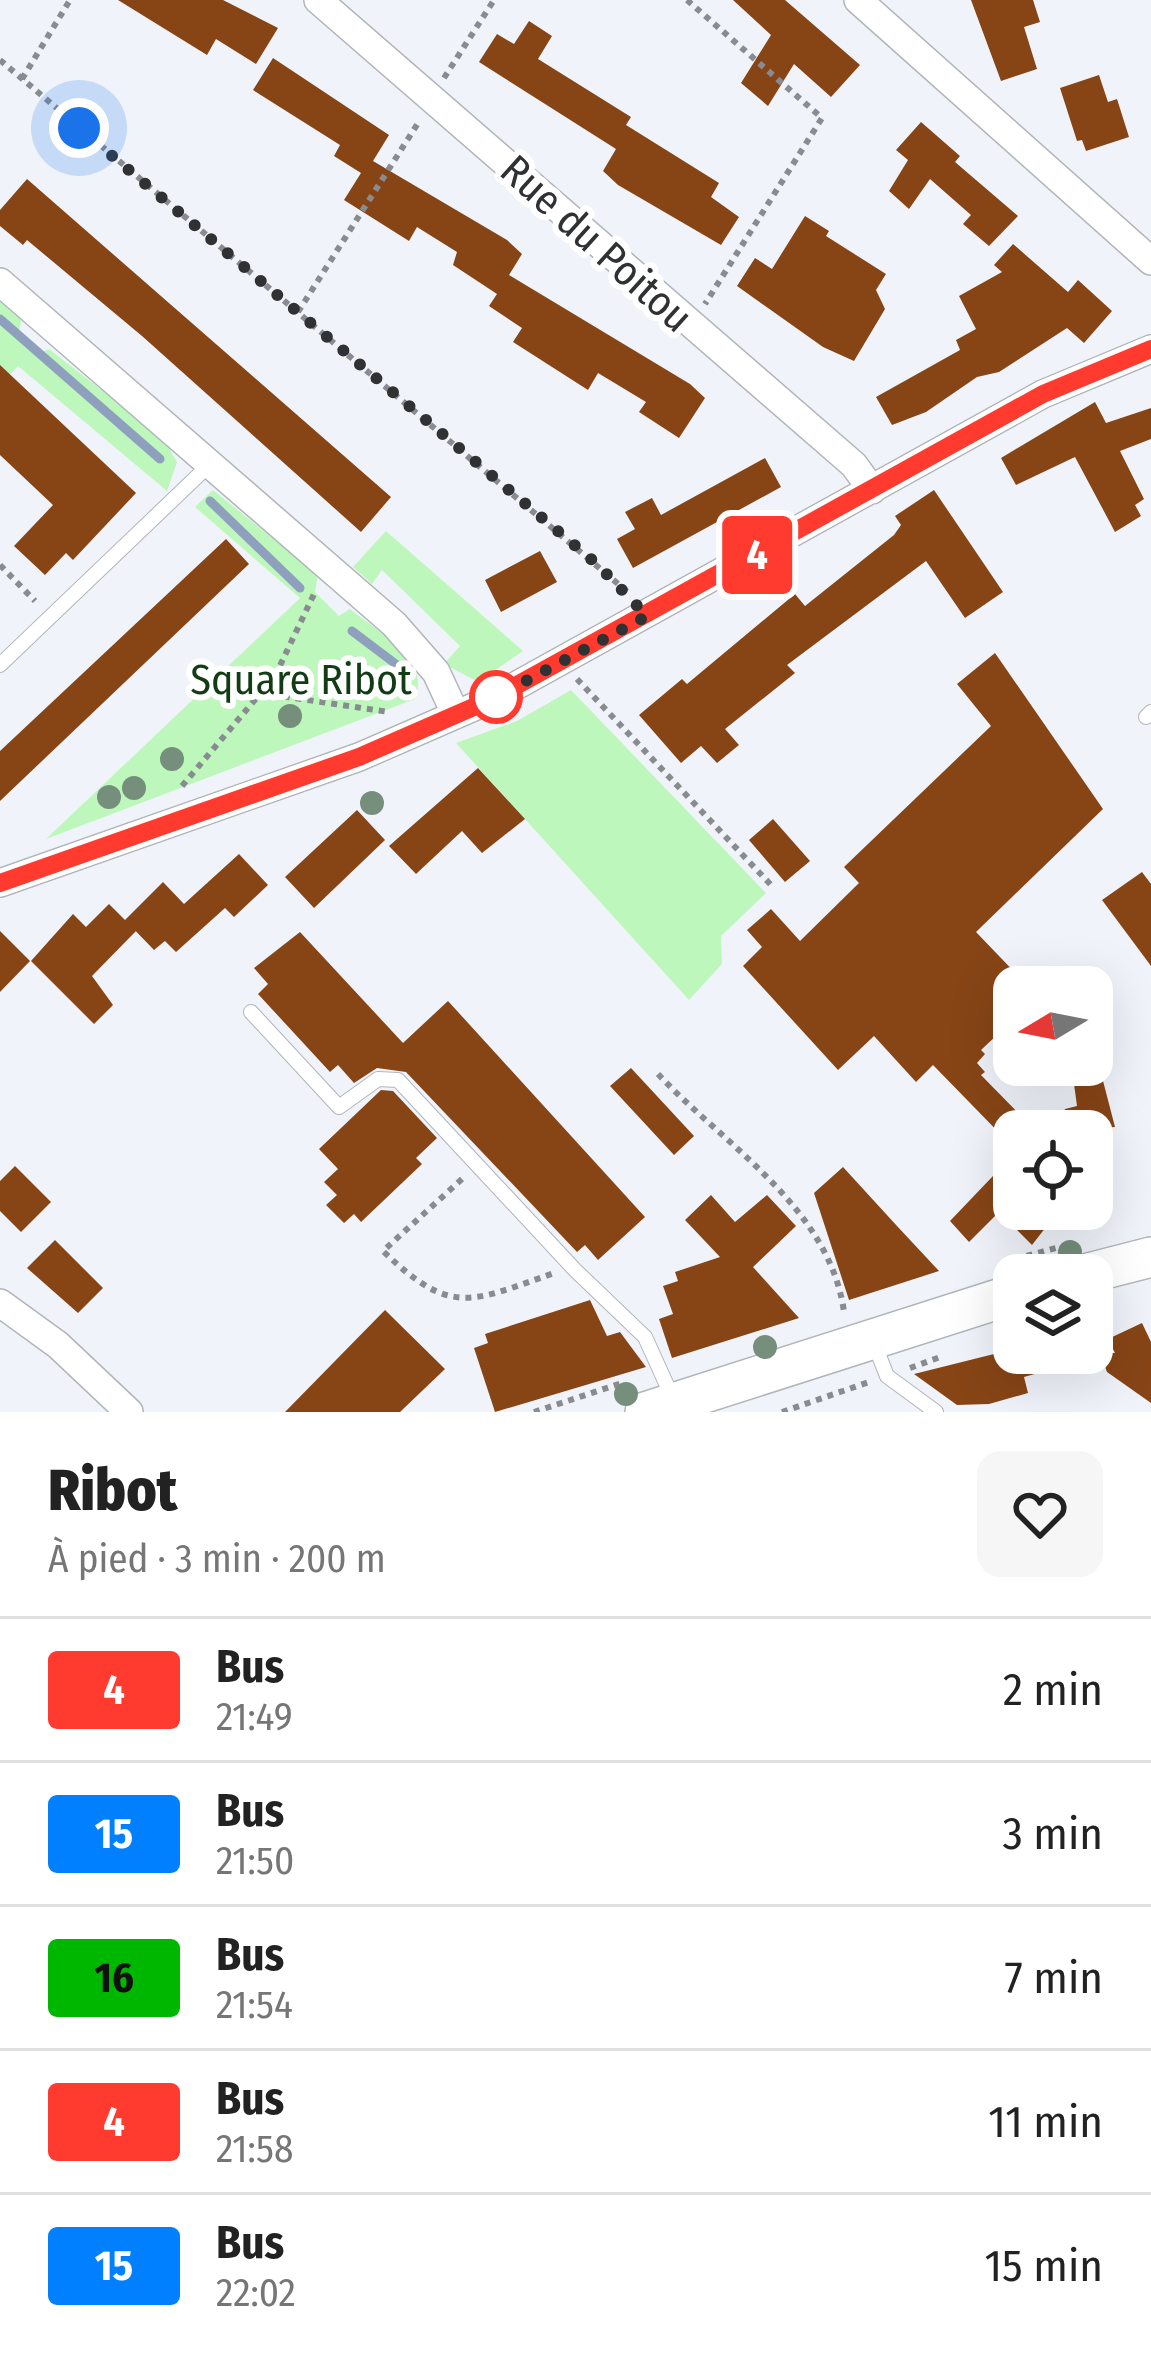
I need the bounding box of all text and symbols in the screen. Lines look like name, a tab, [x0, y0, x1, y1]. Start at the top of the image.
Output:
your location	[49, 98, 109, 158]
street label: Rue du Poitou	[490, 145, 702, 343]
line badge: 4	[718, 516, 796, 594]
text: 4	[746, 530, 768, 580]
park label: Square Ribot	[190, 655, 412, 705]
unlabelled marker	[471, 672, 521, 722]
north arrow	[993, 966, 1113, 1086]
map controls	[993, 966, 1113, 1374]
button: locate	[993, 1110, 1113, 1230]
button: layers	[993, 1254, 1113, 1374]
button: heart	[977, 1451, 1103, 1577]
text: Ribot	[48, 1457, 177, 1525]
text: À pied · 3 min · 200 m	[48, 1536, 386, 1582]
text: Bus	[216, 1640, 284, 1694]
text: 2 min	[1003, 1663, 1103, 1717]
text: 4	[103, 1665, 125, 1715]
text: 21:49	[216, 1694, 293, 1740]
text: Bus	[216, 1784, 284, 1838]
text: 3 min	[1002, 1807, 1103, 1861]
text: 15	[95, 1809, 133, 1859]
text: 21:50	[216, 1838, 294, 1884]
text: Bus	[216, 1928, 284, 1982]
text: 7 min	[1005, 1951, 1103, 2005]
text: 16	[94, 1953, 134, 2003]
text: 21:54	[216, 1982, 293, 2028]
text: Bus	[216, 2072, 284, 2126]
text: 11 min	[988, 2095, 1103, 2149]
text: 4	[103, 2097, 125, 2147]
text: 21:58	[216, 2126, 293, 2172]
text: Bus	[216, 2216, 284, 2270]
text: 15 min	[985, 2239, 1103, 2293]
text: 15	[95, 2241, 133, 2291]
text: 22:02	[216, 2270, 296, 2316]

